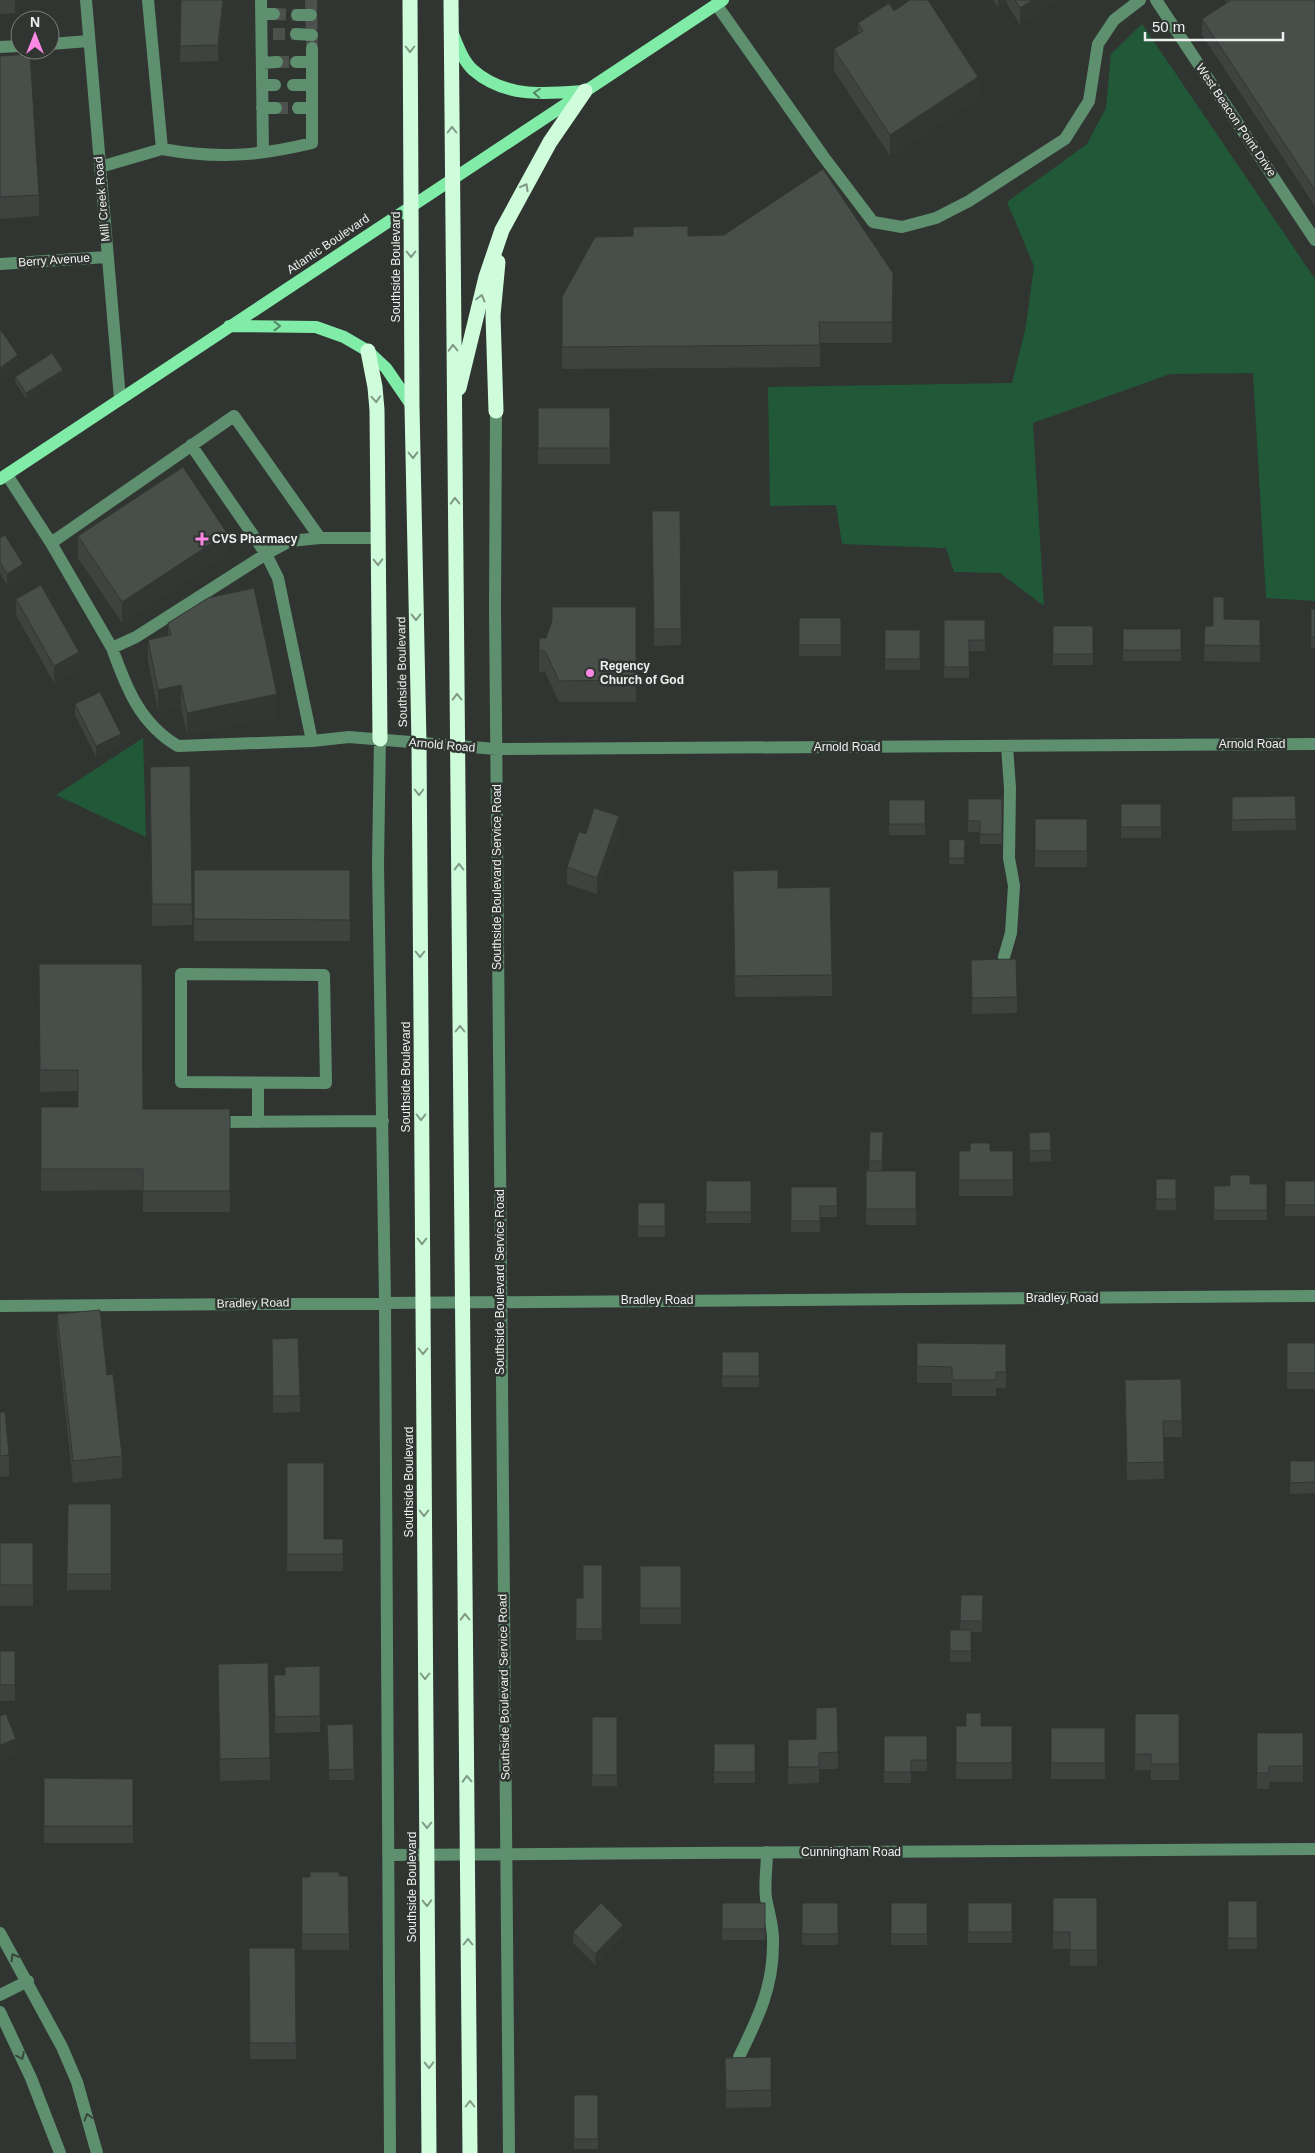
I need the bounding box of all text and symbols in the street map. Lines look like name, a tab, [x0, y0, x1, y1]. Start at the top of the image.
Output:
north arrow	[10, 10, 60, 60]
scale bar	[1145, 10, 1282, 42]
text: N	[30, 14, 40, 30]
text: 50 m	[1152, 18, 1185, 35]
one-way arrow	[405, 45, 415, 53]
street label: West Beacon Point Drive	[1193, 61, 1279, 179]
one-way arrow	[532, 88, 540, 99]
one-way arrow	[447, 126, 457, 134]
street label: Mill Creek Road	[91, 156, 113, 242]
one-way arrow	[519, 183, 529, 192]
street label: Atlantic Boulevard	[284, 211, 372, 277]
street label: Southside Boulevard	[389, 212, 403, 322]
street label: Berry Avenue	[18, 250, 91, 269]
one-way arrow	[406, 251, 416, 259]
one-way arrow	[475, 294, 486, 303]
one-way arrow	[274, 321, 282, 332]
one-way arrow	[448, 344, 458, 352]
one-way arrow	[371, 395, 382, 403]
one-way arrow	[408, 451, 418, 459]
one-way arrow	[450, 496, 460, 504]
place label: CVS Pharmacy	[212, 532, 298, 546]
marker: CVS Pharmacy	[196, 533, 208, 545]
one-way arrow	[373, 558, 383, 566]
one-way arrow	[411, 613, 422, 621]
street label: Southside Boulevard	[394, 617, 410, 727]
place label: Regency Church of God	[600, 659, 684, 687]
marker: Regency Church of God	[584, 667, 596, 679]
one-way arrow	[452, 693, 463, 701]
street label: Arnold Road	[408, 735, 476, 755]
street label: Arnold Road	[1219, 737, 1285, 751]
street label: Arnold Road	[814, 740, 880, 754]
street label: Southside Boulevard Service Road	[490, 784, 504, 970]
one-way arrow	[414, 788, 424, 796]
one-way arrow	[454, 863, 464, 870]
one-way arrow	[415, 951, 425, 959]
street label: Southside Boulevard	[399, 1022, 413, 1132]
one-way arrow	[455, 1025, 465, 1033]
one-way arrow	[416, 1113, 427, 1121]
street label: Southside Boulevard Service Road	[493, 1189, 507, 1375]
one-way arrow	[417, 1238, 427, 1245]
street label: Bradley Road	[1026, 1291, 1098, 1305]
street label: Bradley Road	[621, 1293, 693, 1307]
street label: Bradley Road	[217, 1295, 289, 1311]
one-way arrow	[418, 1347, 428, 1355]
street label: Southside Boulevard	[402, 1427, 416, 1537]
one-way arrow	[419, 1510, 429, 1517]
street label: Southside Boulevard Service Road	[495, 1594, 513, 1780]
one-way arrow	[460, 1613, 470, 1620]
one-way arrow	[420, 1672, 431, 1680]
one-way arrow	[462, 1775, 472, 1783]
one-way arrow	[421, 1821, 432, 1829]
street label: Southside Boulevard	[405, 1832, 419, 1942]
street label: Cunningham Road	[801, 1845, 901, 1859]
one-way arrow	[422, 1900, 432, 1907]
one-way arrow	[463, 1938, 473, 1946]
one-way arrow	[10, 1953, 20, 1962]
one-way arrow	[15, 2051, 25, 2060]
one-way arrow	[424, 2062, 434, 2070]
one-way arrow	[465, 2100, 475, 2108]
one-way arrow	[83, 2114, 93, 2122]

